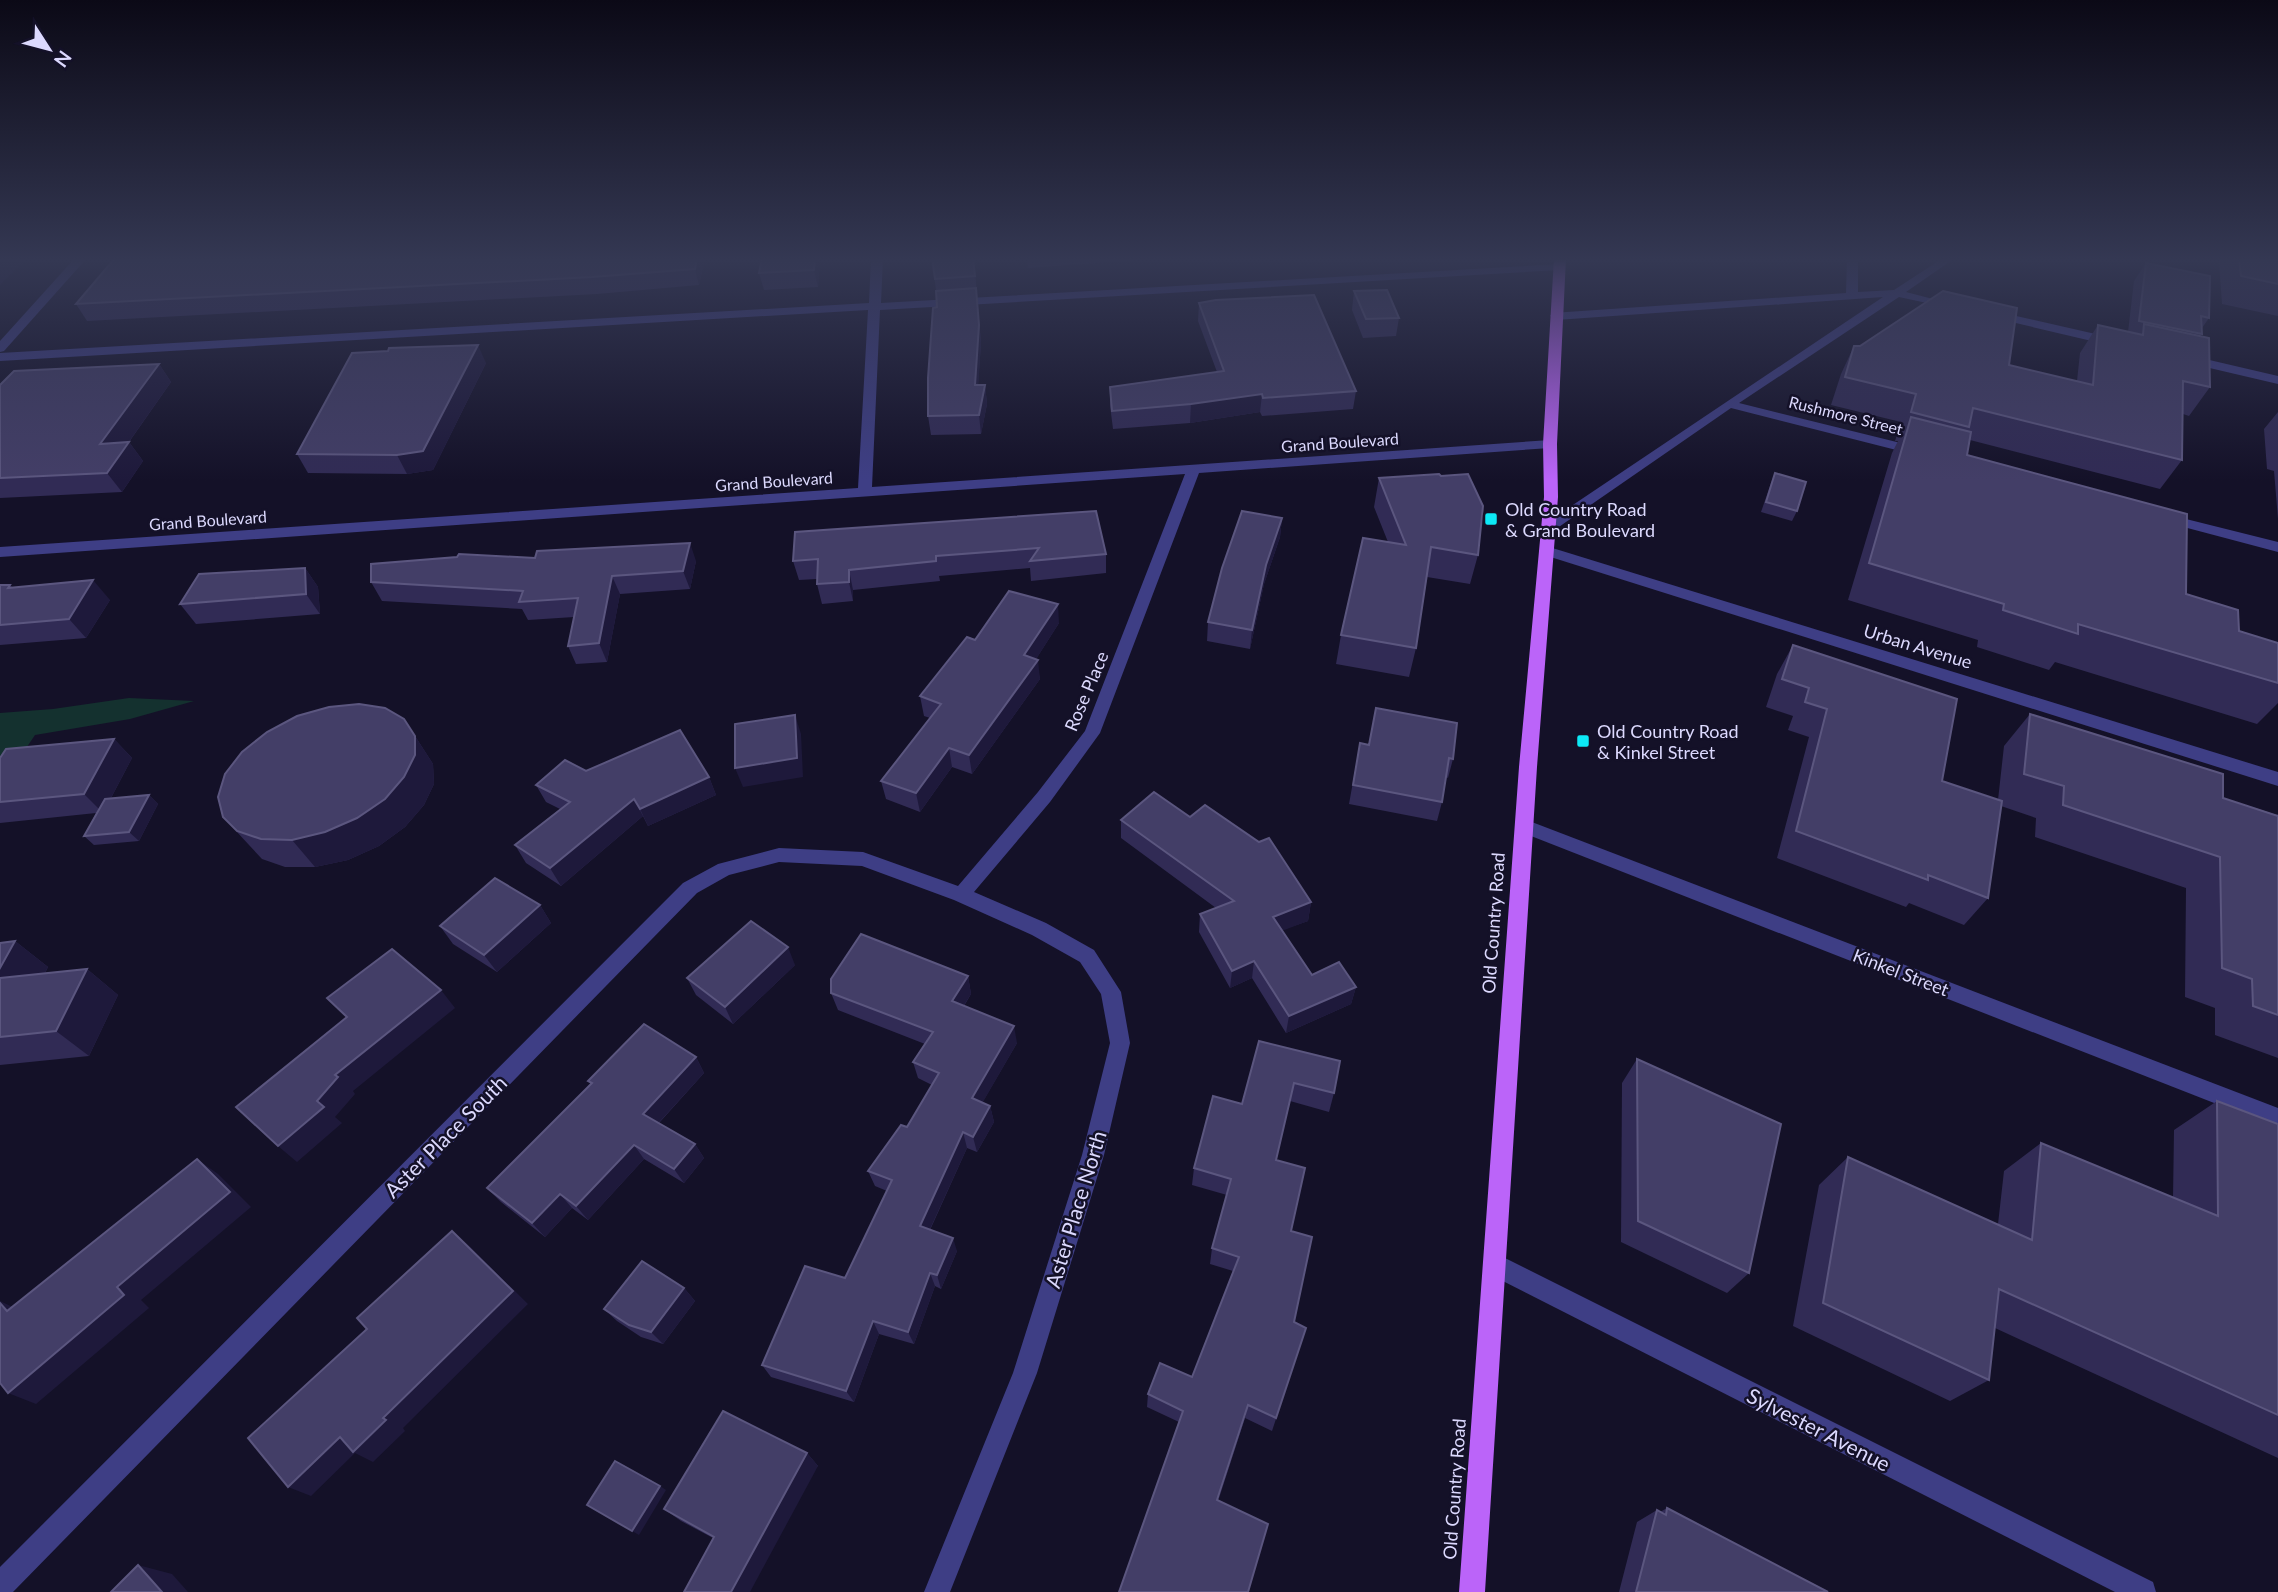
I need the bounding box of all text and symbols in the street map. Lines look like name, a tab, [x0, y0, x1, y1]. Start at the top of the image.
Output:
north arrow	[14, 14, 84, 84]
text: N	[50, 47, 77, 72]
street label: Rushmore Street	[1787, 392, 1905, 438]
street label: Grand Boulevard	[1280, 428, 1400, 456]
street label: Grand Boulevard	[714, 467, 834, 495]
place label: Old Country Road & Grand Boulevard	[1505, 498, 1655, 541]
street label: Grand Boulevard	[148, 506, 268, 534]
marker: Old Country Road & Grand Boulevard	[1483, 511, 1499, 527]
street label: Urban Avenue	[1861, 619, 1975, 673]
street label: Rose Place	[1059, 648, 1113, 734]
place label: Old Country Road & Kinkel Street	[1597, 720, 1739, 763]
marker: Old Country Road & Kinkel Street	[1575, 733, 1591, 749]
street label: Old Country Road	[1477, 852, 1509, 994]
street label: Kinkel Street	[1850, 944, 1952, 1001]
street label: Aster Place South	[379, 1070, 511, 1202]
street label: Aster Place North	[1039, 1127, 1111, 1291]
street label: Sylvester Avenue	[1743, 1382, 1895, 1476]
street label: Old Country Road	[1438, 1418, 1470, 1560]

